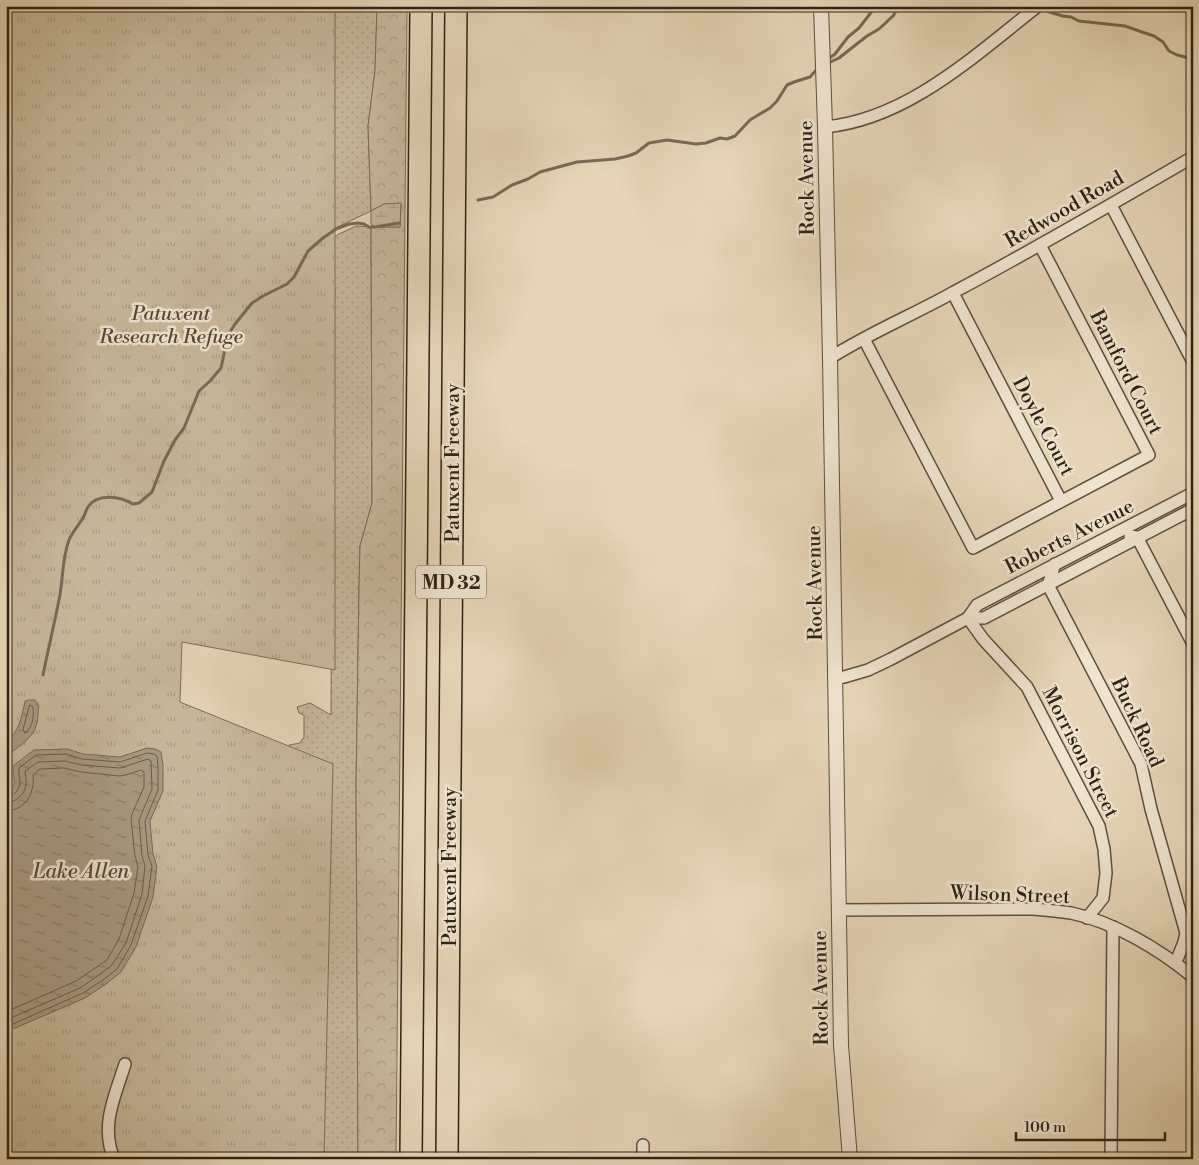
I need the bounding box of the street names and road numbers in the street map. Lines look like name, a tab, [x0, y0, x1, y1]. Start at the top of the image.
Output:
street label: Rock Avenue	[794, 120, 821, 236]
street label: Redwood Road	[1001, 166, 1129, 254]
street label: Bamford Court	[1083, 305, 1168, 439]
street label: Doyle Court	[1006, 373, 1079, 481]
street label: Patuxent Freeway	[441, 383, 466, 543]
street label: Roberts Avenue	[1001, 494, 1138, 581]
street label: Rock Avenue	[802, 525, 829, 641]
road number: MD 32	[416, 566, 486, 598]
street label: Buck Road	[1104, 673, 1169, 772]
street label: Morrison Street	[1036, 683, 1123, 822]
street label: Patuxent Freeway	[438, 787, 463, 947]
street label: Wilson Street	[948, 881, 1071, 910]
street label: Rock Avenue	[808, 930, 835, 1046]

